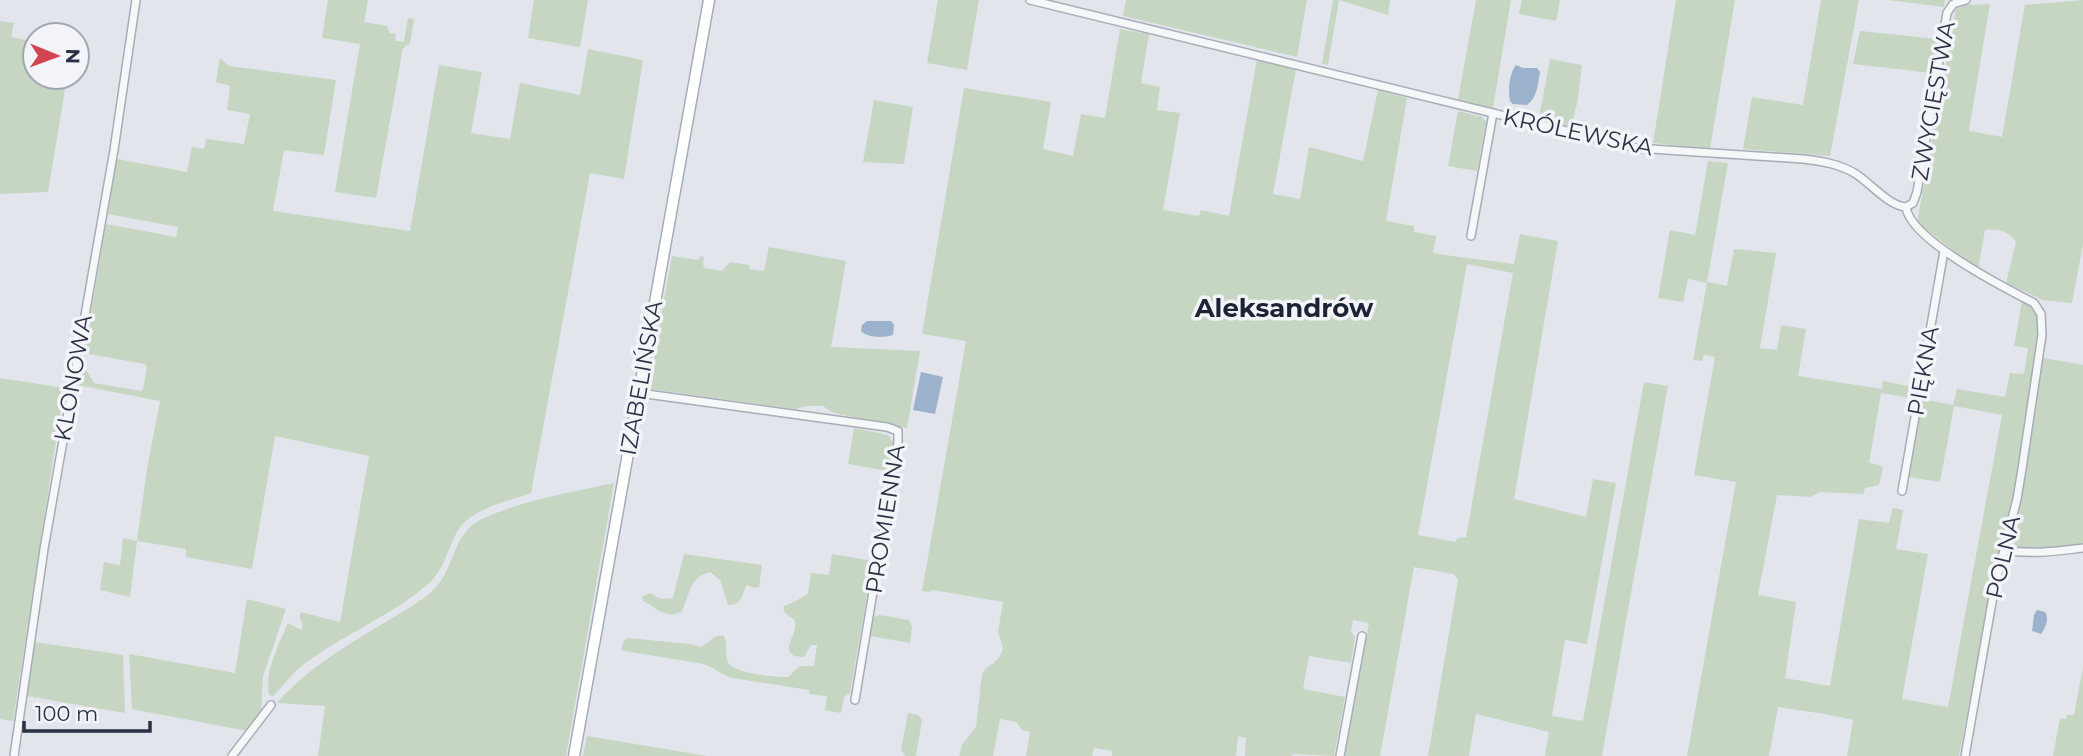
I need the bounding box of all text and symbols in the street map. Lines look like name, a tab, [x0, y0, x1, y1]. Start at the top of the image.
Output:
street label: ZWYCIĘSTWA	[1905, 19, 1961, 183]
north arrow	[21, 21, 91, 91]
text: N	[61, 48, 84, 64]
street label: KRÓLEWSKA	[1500, 102, 1656, 162]
district label: Aleksandrów	[1194, 292, 1374, 324]
street label: IZABELIŃSKA	[614, 298, 668, 458]
street label: KLONOWA	[48, 312, 98, 443]
street label: PIĘKNA	[1901, 324, 1945, 418]
street label: PROMIENNA	[859, 442, 911, 595]
street label: POLNA	[1980, 512, 2026, 601]
scale bar	[24, 690, 150, 734]
text: 100 m	[35, 701, 98, 726]

